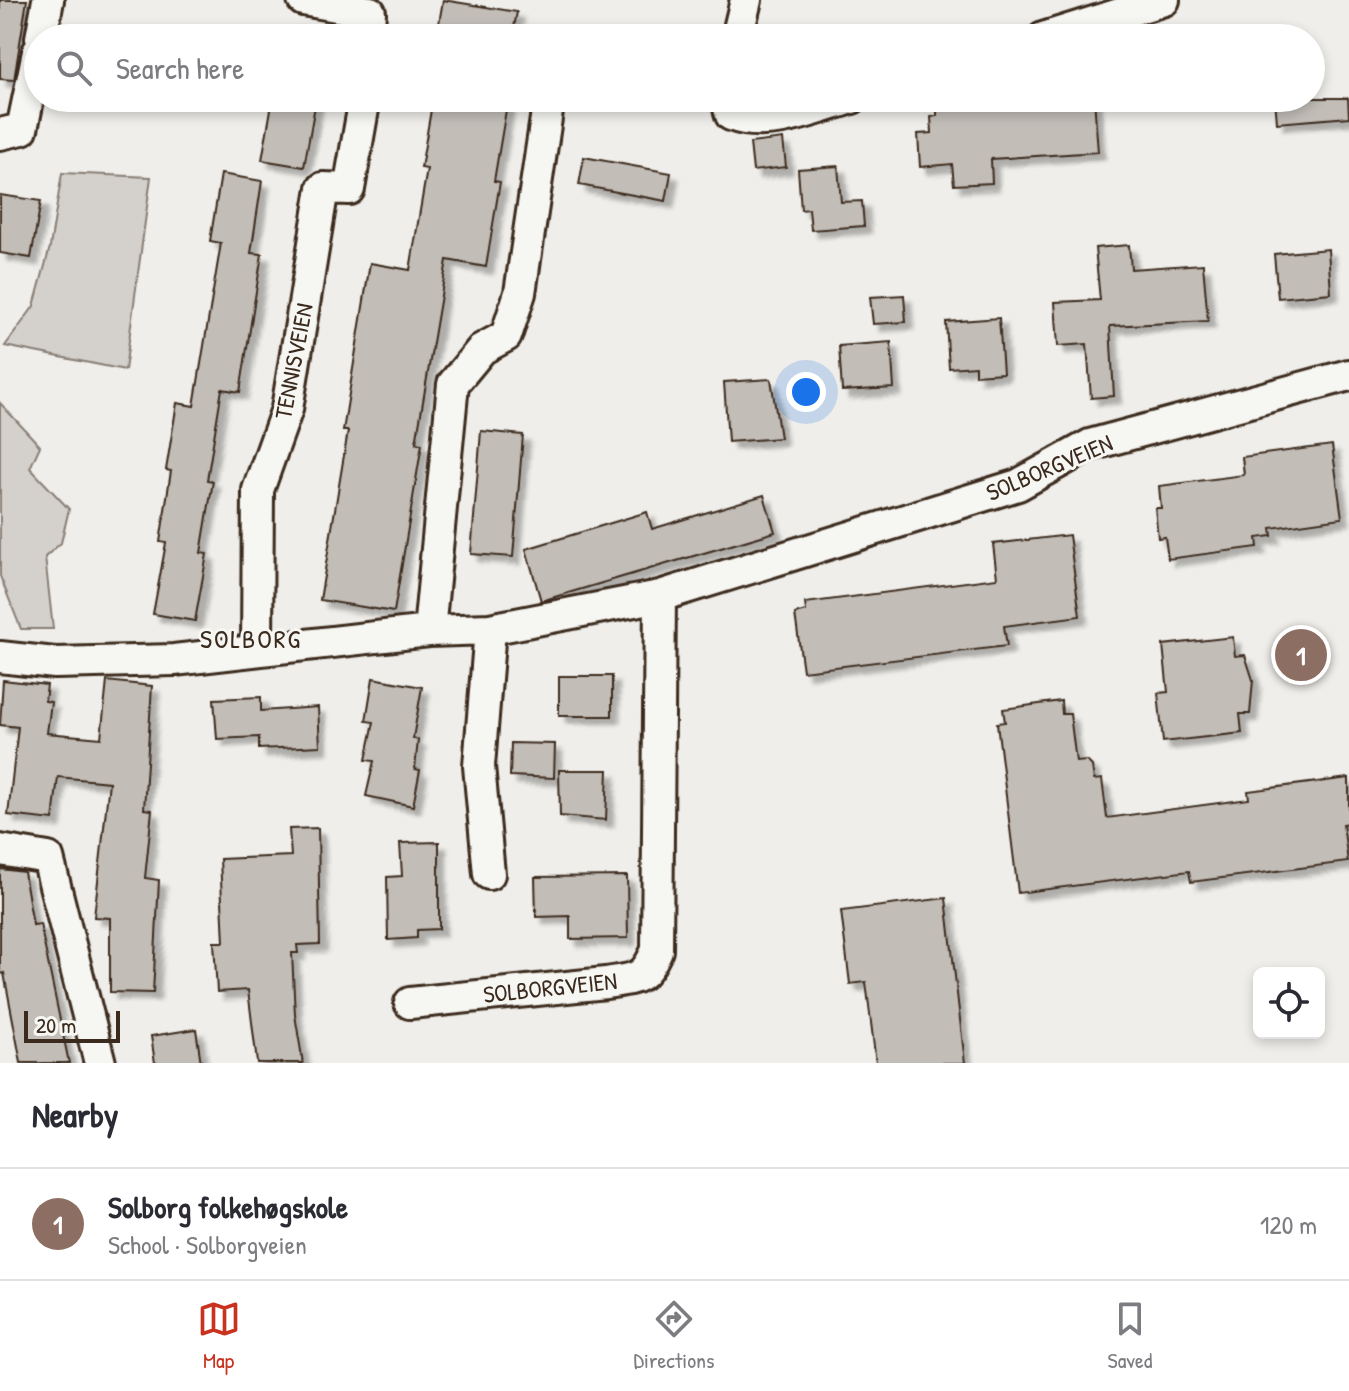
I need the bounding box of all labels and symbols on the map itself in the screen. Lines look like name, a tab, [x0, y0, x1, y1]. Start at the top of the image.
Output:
street label: TENNISVEIEN	[266, 300, 320, 422]
your location	[786, 372, 826, 412]
street label: SOLBORGVEIEN	[981, 426, 1117, 508]
district label: SOLBORG	[200, 621, 302, 656]
pin: 1	[1275, 625, 1327, 685]
street label: SOLBORGVEIEN	[482, 964, 618, 1010]
scale bar	[24, 1007, 120, 1043]

